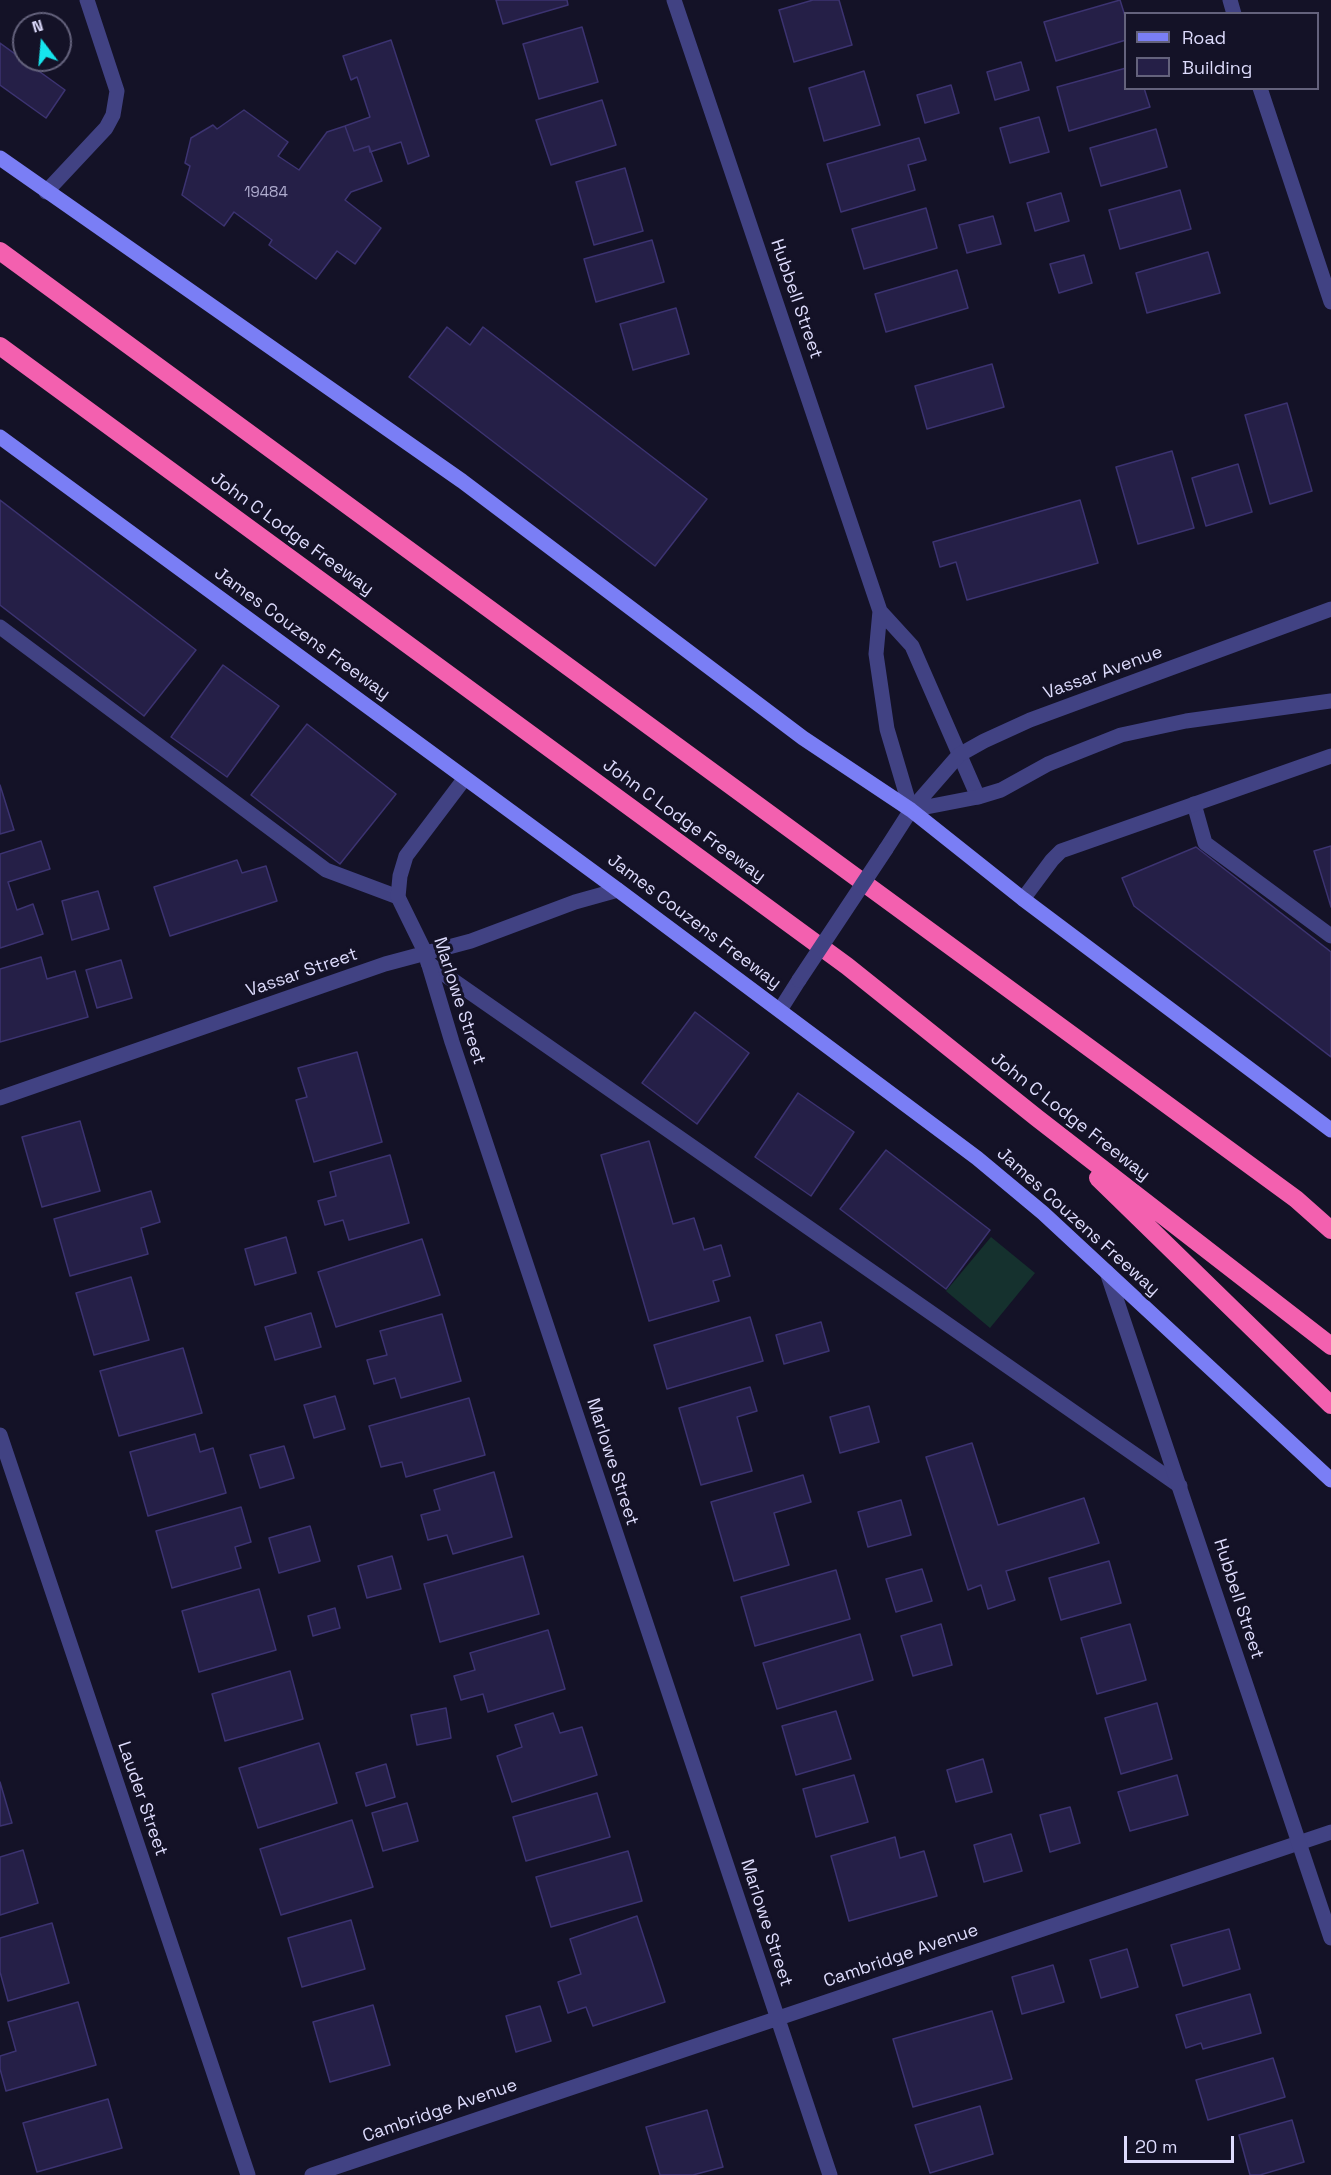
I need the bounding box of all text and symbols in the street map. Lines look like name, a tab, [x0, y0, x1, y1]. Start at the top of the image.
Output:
north arrow	[12, 12, 72, 72]
legend	[1124, 12, 1319, 90]
text: N	[29, 15, 45, 38]
text: Road	[1182, 26, 1226, 49]
text: Building	[1182, 56, 1252, 79]
house number: 19484	[244, 184, 288, 202]
street label: Hubbell Street	[765, 236, 827, 362]
street label: John C Lodge Freeway	[206, 468, 378, 600]
street label: James Couzens Freeway	[210, 563, 394, 705]
street label: Vassar Avenue	[1041, 641, 1165, 705]
street label: John C Lodge Freeway	[598, 755, 770, 887]
street label: James Couzens Freeway	[603, 850, 785, 994]
street label: Marlowe Street	[428, 935, 490, 1067]
street label: Vassar Street	[243, 944, 361, 1002]
street label: John C Lodge Freeway	[986, 1048, 1154, 1186]
street label: James Couzens Freeway	[992, 1143, 1164, 1301]
street label: Marlowe Street	[581, 1396, 643, 1528]
street label: Hubbell Street	[1208, 1536, 1268, 1662]
street label: Lauder Street	[112, 1739, 172, 1859]
street label: Marlowe Street	[735, 1857, 797, 1989]
street label: Cambridge Avenue	[821, 1919, 981, 1993]
street label: Cambridge Avenue	[360, 2074, 520, 2148]
scale bar	[1127, 2124, 1236, 2162]
text: 20 m	[1135, 2135, 1178, 2158]

